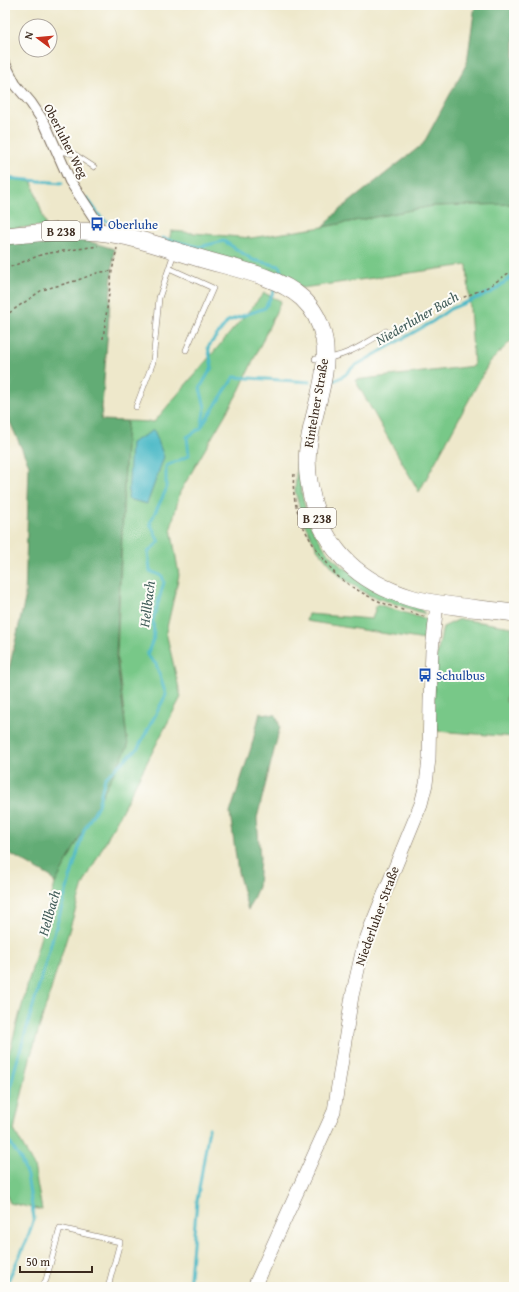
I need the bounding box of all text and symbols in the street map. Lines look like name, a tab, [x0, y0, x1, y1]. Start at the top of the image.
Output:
north arrow	[18, 18, 58, 58]
text: N	[20, 29, 37, 41]
street label: Oberluher Weg	[39, 100, 93, 182]
place label: Oberluhe	[108, 215, 158, 234]
bus stop icon: Oberluhe	[89, 216, 105, 232]
road number: B 238	[42, 221, 80, 241]
water label: Niederluher Bach	[372, 286, 462, 350]
street label: Rintelner Straße	[299, 357, 333, 449]
road number: B 238	[298, 508, 336, 528]
water label: Hellbach	[134, 580, 160, 629]
place label: Schulbus	[436, 666, 485, 685]
bus stop icon: Schulbus	[417, 667, 433, 683]
street label: Niederluher Straße	[350, 863, 404, 969]
water label: Hellbach	[33, 888, 65, 939]
scale bar	[20, 1248, 92, 1274]
text: 50 m	[26, 1253, 50, 1270]

